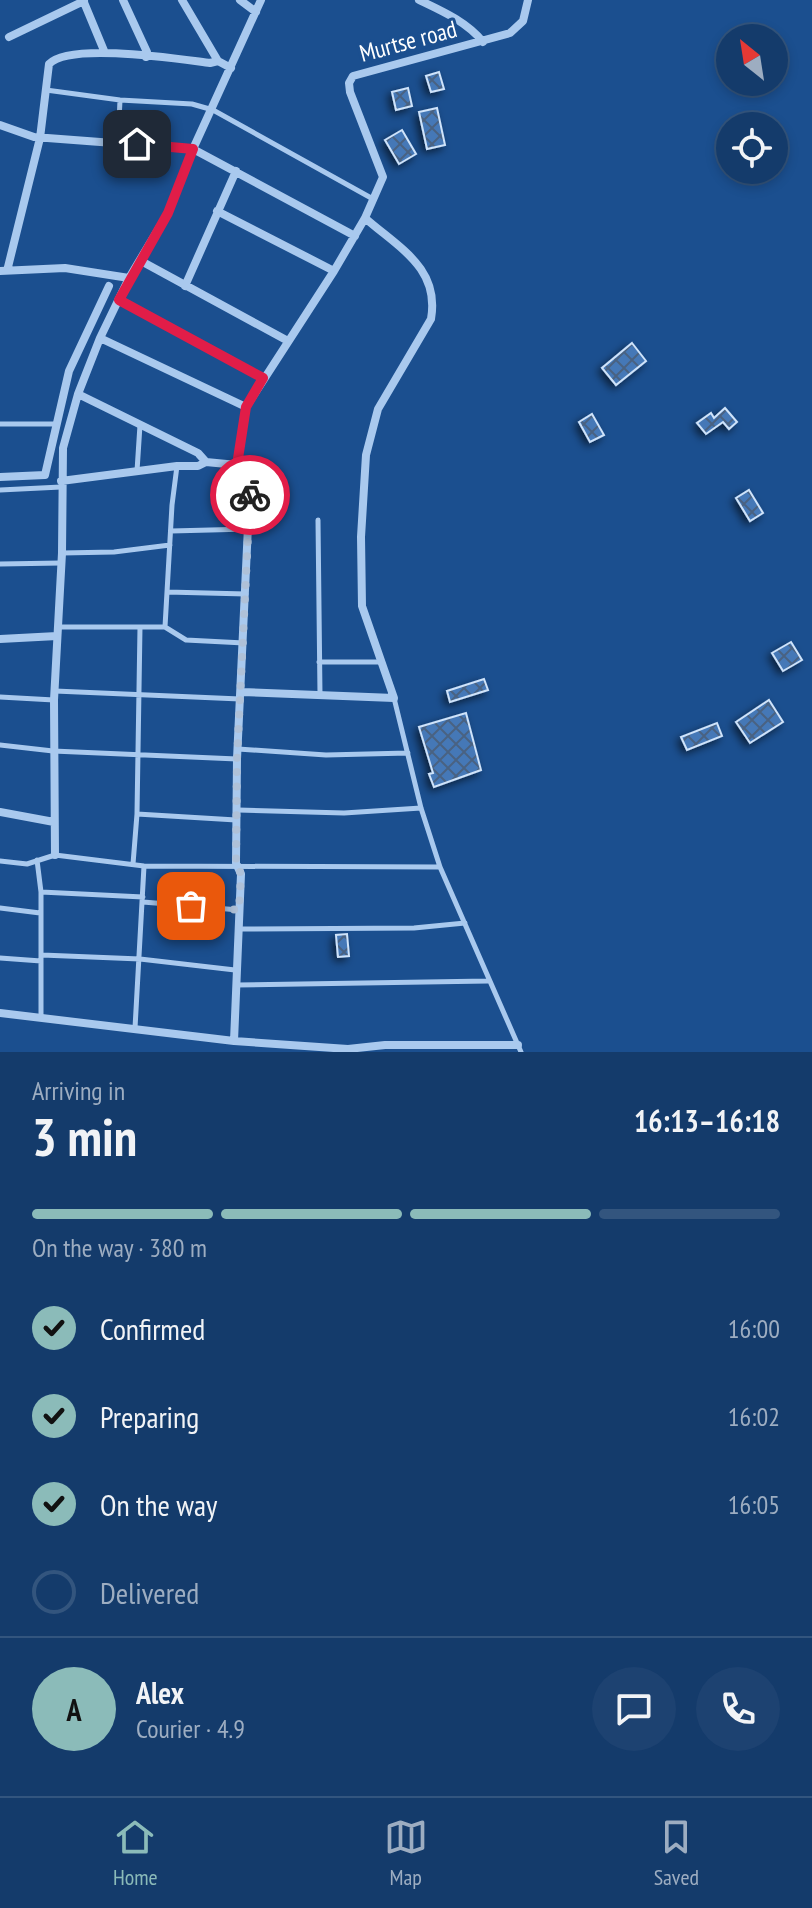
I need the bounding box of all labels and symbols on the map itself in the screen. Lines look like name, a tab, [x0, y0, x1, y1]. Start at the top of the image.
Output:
street label: Murtse road	[356, 13, 460, 69]
north arrow	[716, 24, 788, 96]
pin	[103, 110, 171, 178]
courier	[210, 455, 290, 535]
pin	[157, 872, 225, 940]

